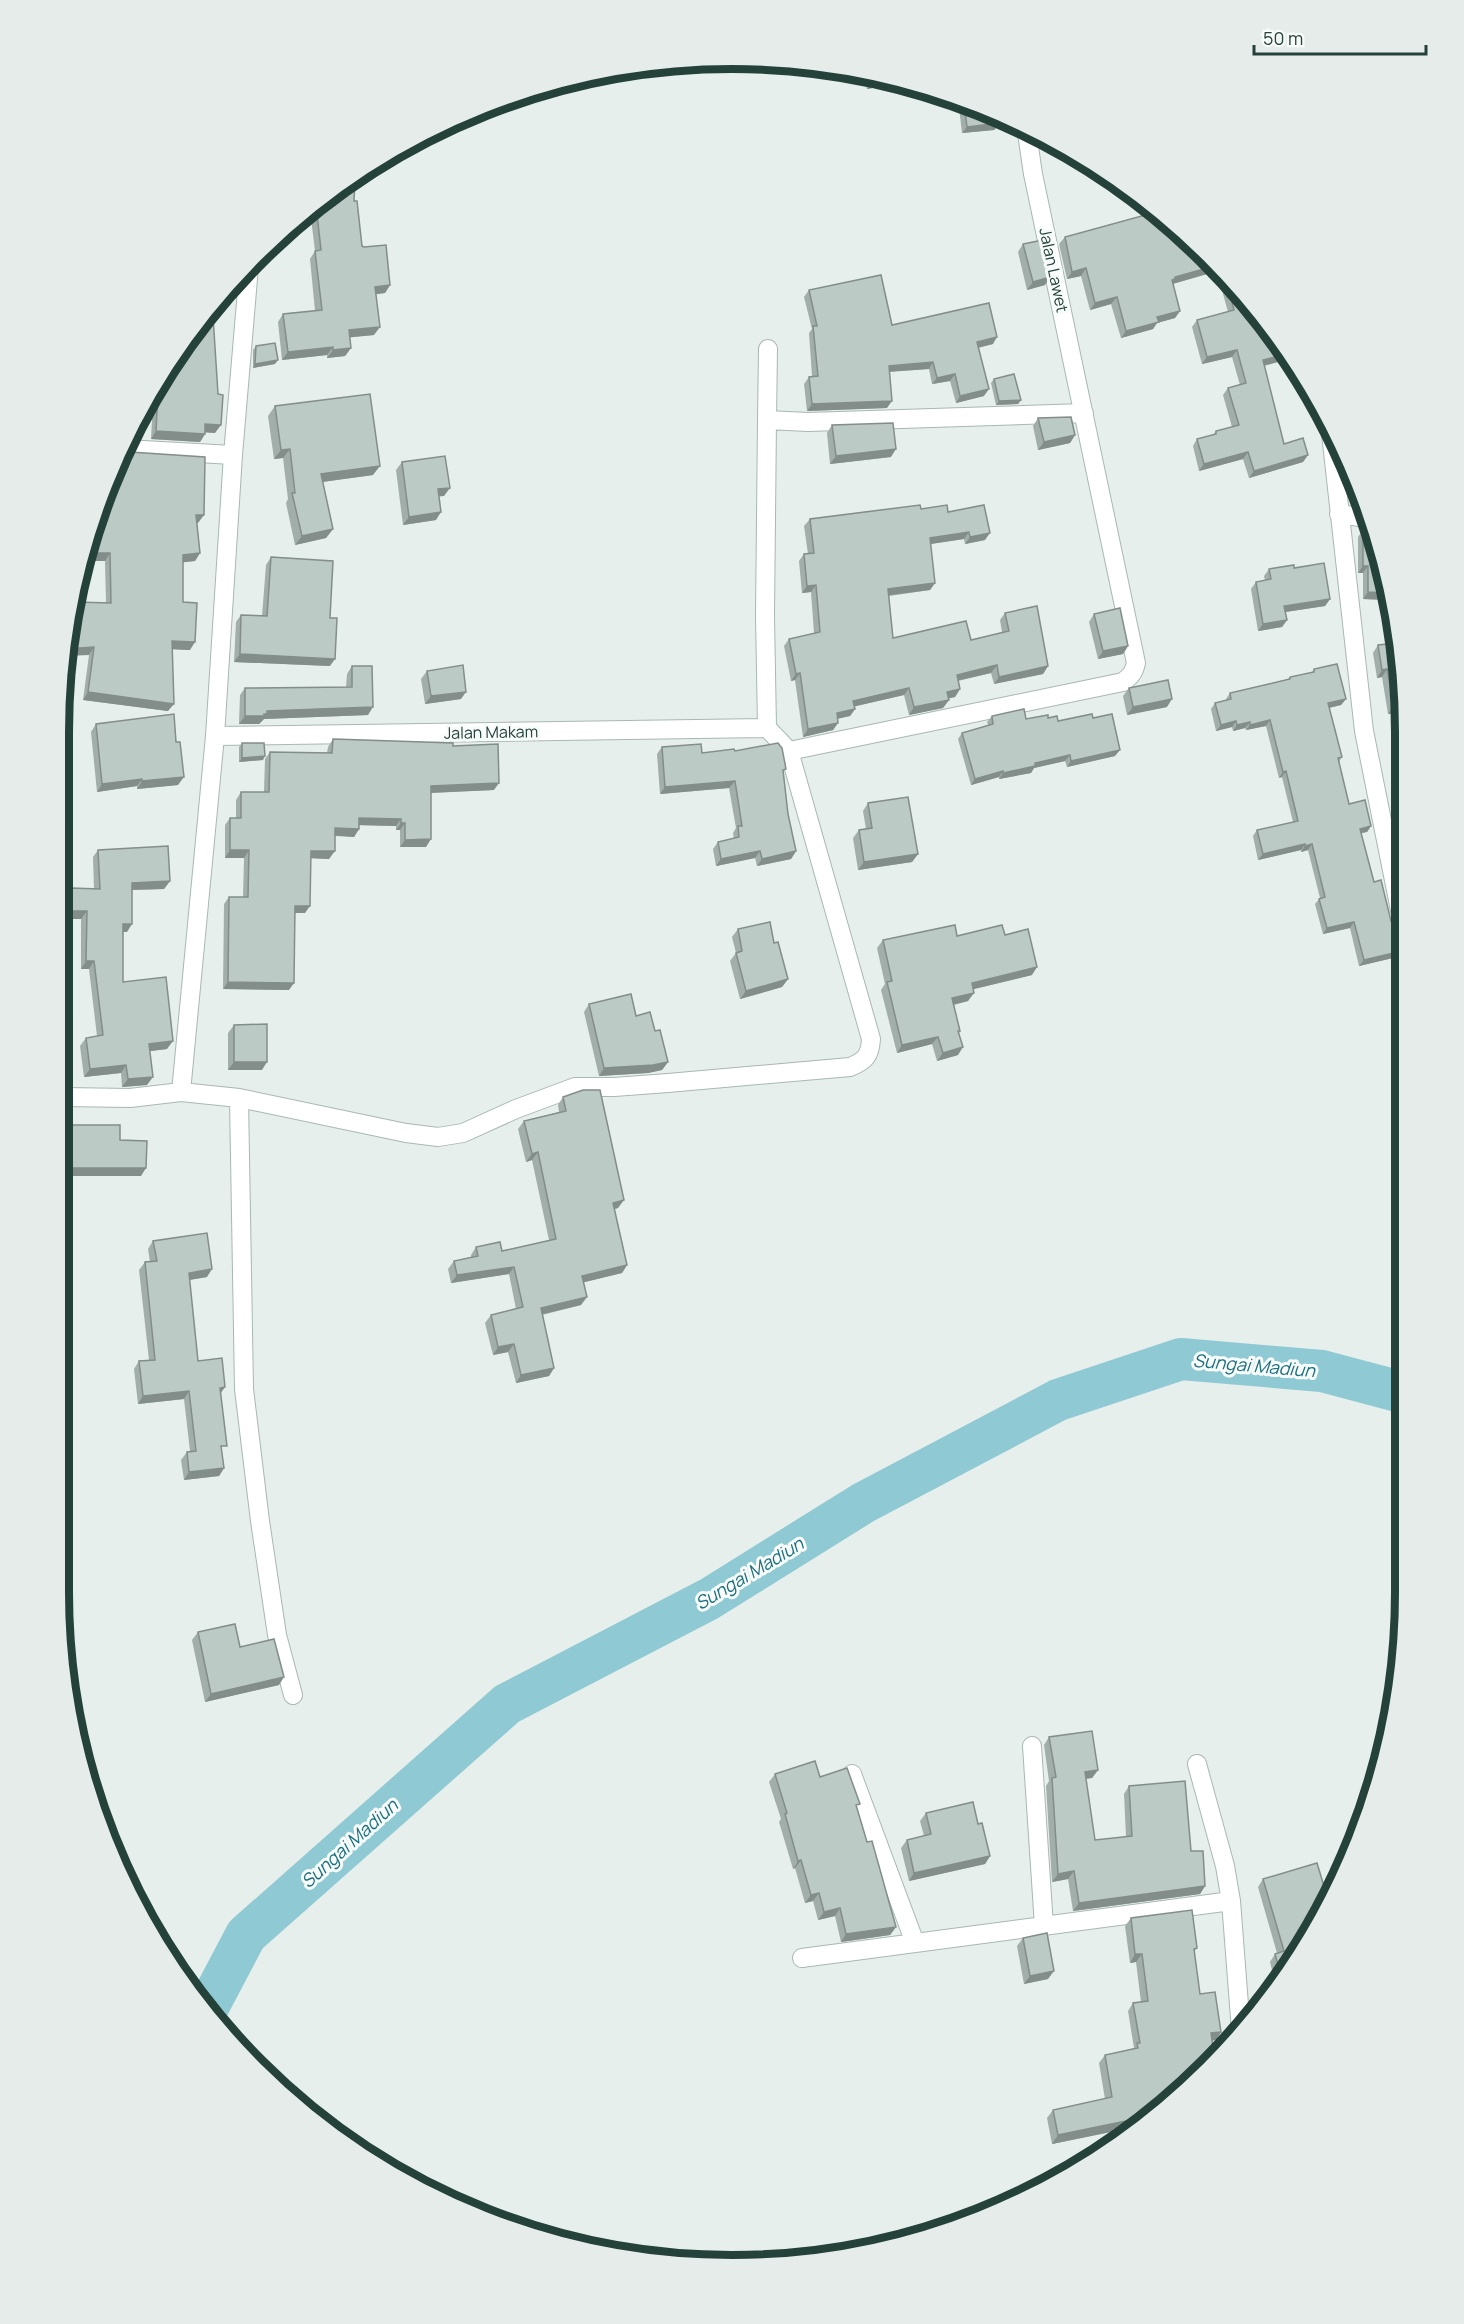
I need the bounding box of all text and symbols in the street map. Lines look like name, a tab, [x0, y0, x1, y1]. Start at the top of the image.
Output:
scale bar	[1254, 18, 1426, 56]
text: 50 m	[1263, 26, 1303, 50]
street label: Jalan Lawet	[1034, 226, 1074, 314]
street label: Jalan Makam	[444, 720, 538, 744]
water label: Sungai Madiun	[1192, 1348, 1317, 1382]
water label: Sungai Madiun	[690, 1531, 809, 1615]
water label: Sungai Madiun	[296, 1792, 403, 1893]

